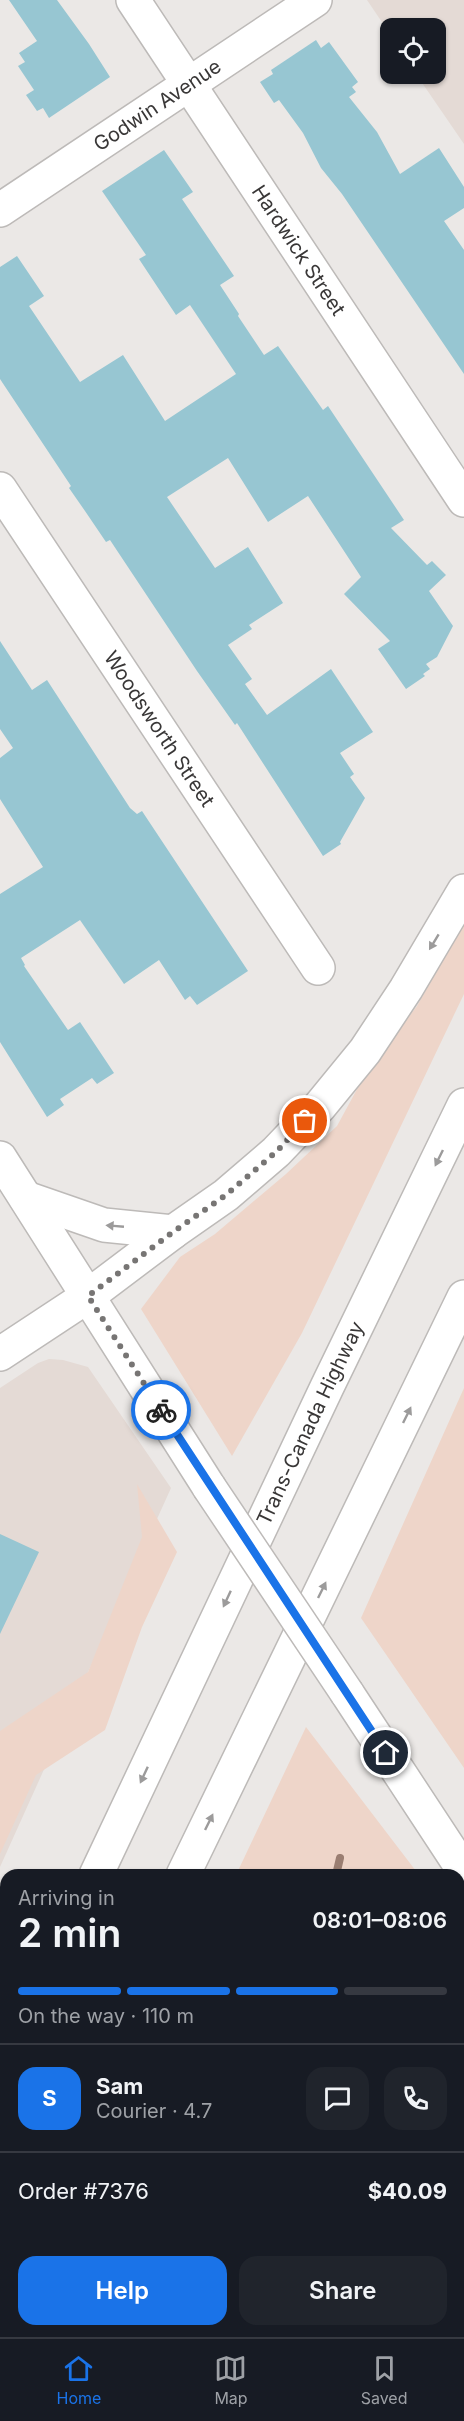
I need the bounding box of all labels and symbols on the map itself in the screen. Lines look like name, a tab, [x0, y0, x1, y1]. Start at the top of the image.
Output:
street label: Godwin Avenue	[89, 54, 226, 156]
street label: Hardwick Street	[247, 180, 351, 320]
street label: Woodsworth Street	[99, 647, 220, 812]
one-way arrow	[429, 934, 439, 951]
pin	[279, 1095, 330, 1146]
one-way arrow	[434, 1149, 443, 1166]
one-way arrow	[105, 1221, 124, 1231]
street label: Trans-Canada Highway	[251, 1318, 369, 1529]
courier	[131, 1380, 191, 1440]
one-way arrow	[402, 1406, 411, 1423]
one-way arrow	[317, 1582, 326, 1599]
one-way arrow	[223, 1590, 232, 1607]
pin	[360, 1727, 411, 1778]
one-way arrow	[140, 1766, 149, 1783]
one-way arrow	[204, 1814, 214, 1831]

